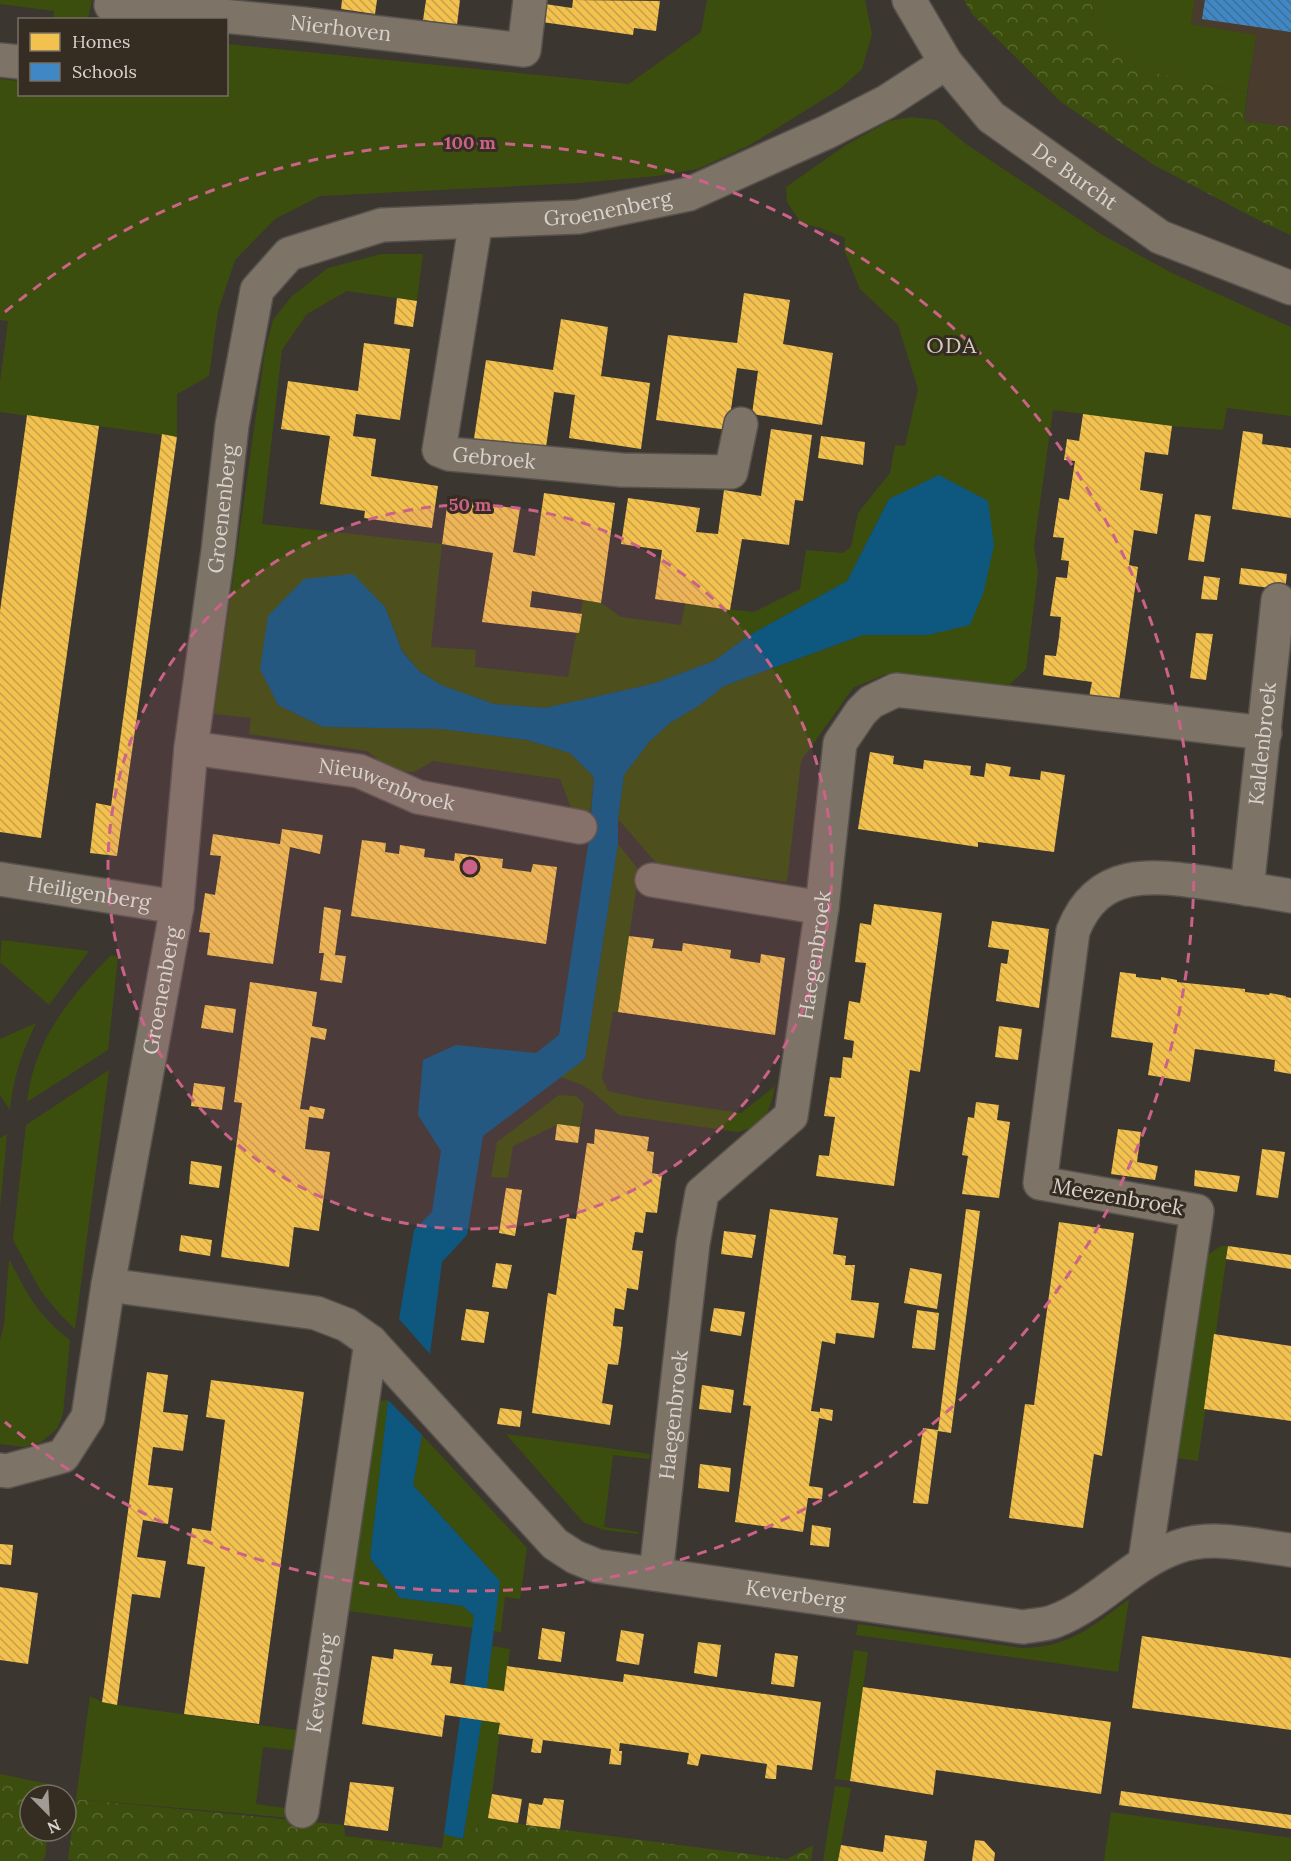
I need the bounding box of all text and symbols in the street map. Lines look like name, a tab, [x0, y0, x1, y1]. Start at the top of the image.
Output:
street label: Nierhoven	[289, 9, 393, 47]
legend	[18, 18, 228, 96]
text: Homes	[72, 30, 130, 53]
text: Schools	[72, 60, 137, 83]
text: 100 m	[444, 131, 496, 154]
street label: De Burcht	[1027, 136, 1124, 216]
street label: Groenenberg	[543, 184, 675, 231]
district label: ODA	[926, 331, 978, 359]
street label: Gebroek	[451, 440, 538, 475]
street label: Groenenberg	[201, 442, 243, 575]
text: 50 m	[449, 493, 492, 516]
street label: Kaldenbroek	[1242, 680, 1282, 807]
street label: Nieuwenbroek	[317, 752, 458, 817]
centre of rings	[460, 857, 480, 877]
street label: Heiligenberg	[25, 869, 153, 916]
street label: Haegenbroek	[791, 889, 837, 1022]
street label: Groenenberg	[136, 924, 186, 1057]
street label: Meezenbroek	[1050, 1172, 1186, 1221]
street label: Haegenbroek	[653, 1348, 694, 1481]
street label: Keverberg	[744, 1573, 848, 1614]
street label: Keverberg	[300, 1631, 341, 1735]
north arrow	[18, 1783, 78, 1843]
text: N	[44, 1815, 64, 1838]

